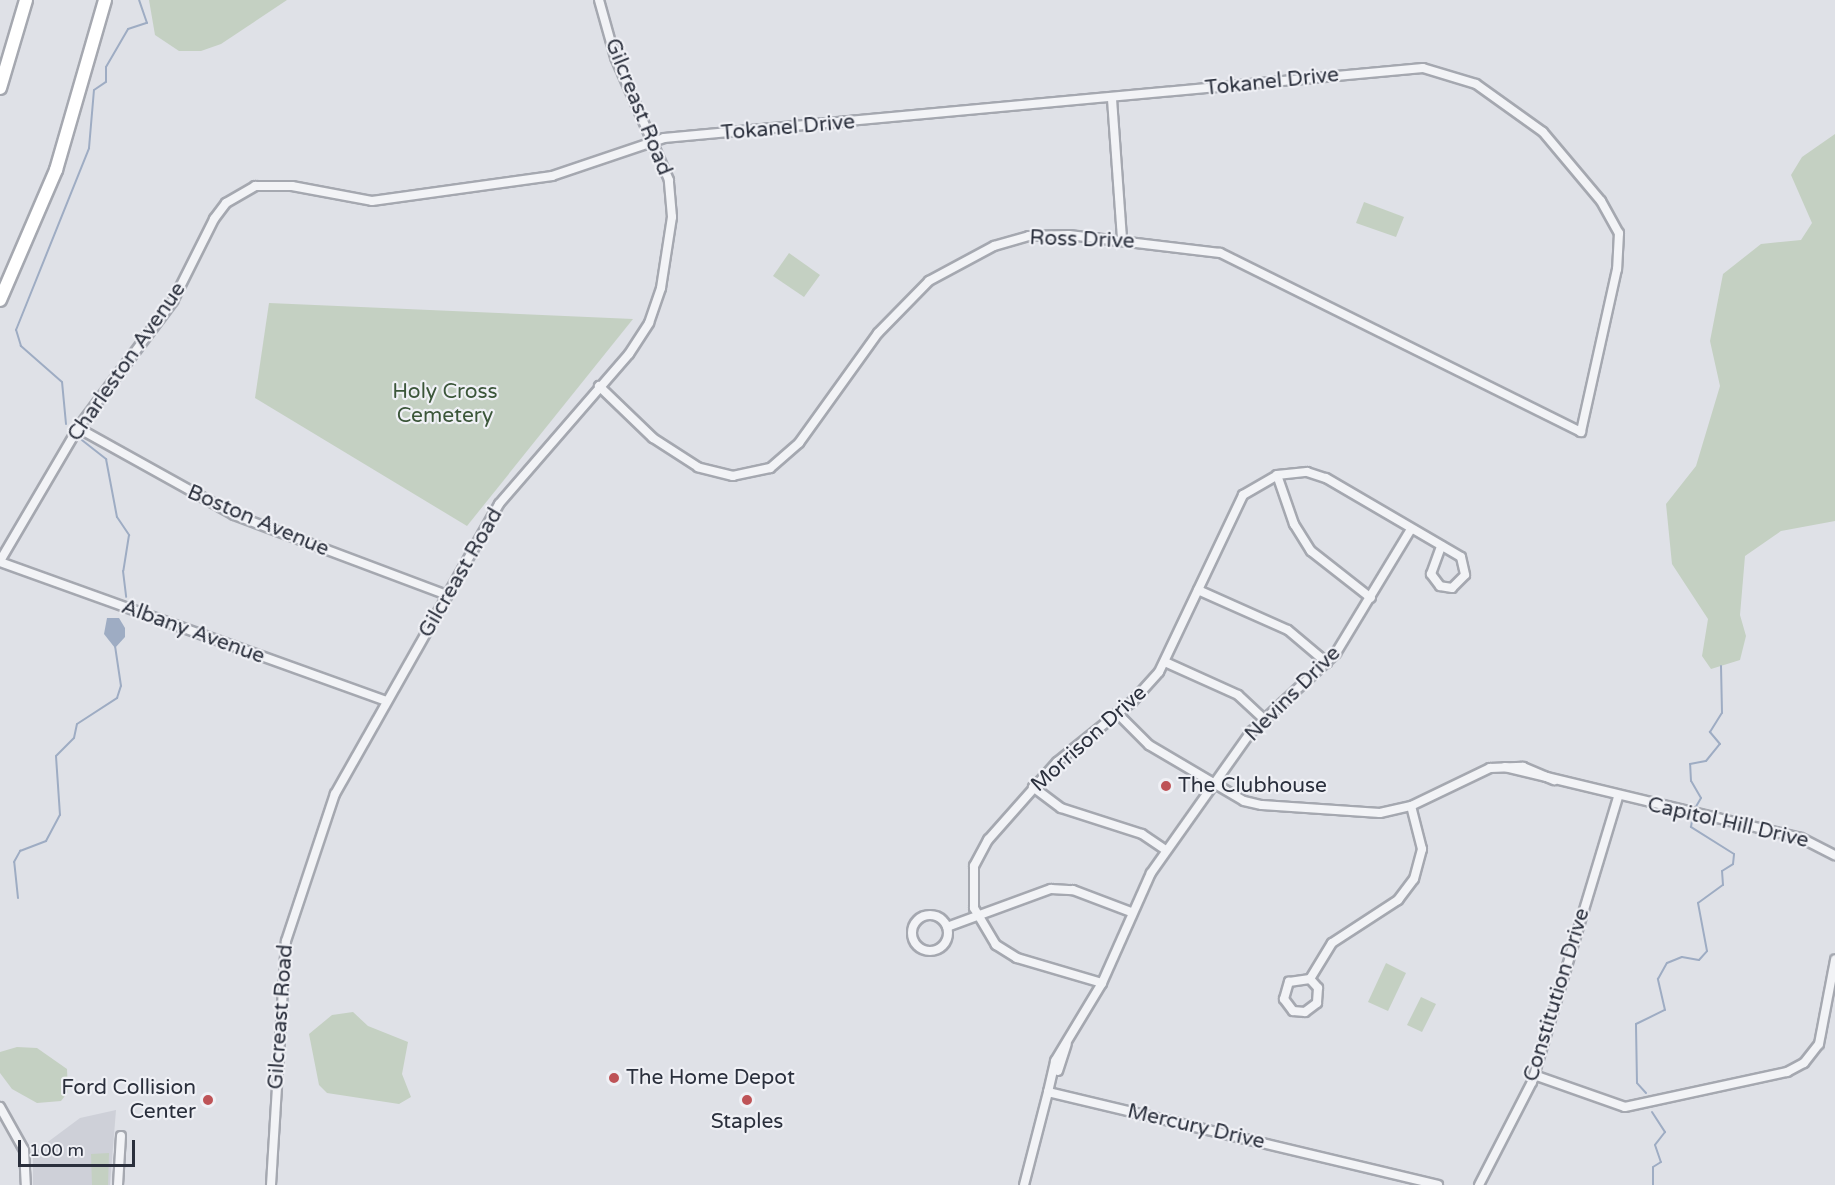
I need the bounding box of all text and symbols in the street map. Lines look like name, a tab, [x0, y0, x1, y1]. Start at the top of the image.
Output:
street label: Gilcreast Road	[599, 35, 677, 179]
street label: Tokanel Drive	[1204, 62, 1340, 102]
street label: Tokanel Drive	[720, 110, 856, 146]
street label: Ross Drive	[1029, 226, 1135, 254]
street label: Charleston Avenue	[63, 278, 191, 446]
park label: Holy Cross Cemetery	[392, 379, 498, 429]
street label: Boston Avenue	[183, 480, 333, 562]
street label: Gilcreast Road	[414, 504, 508, 642]
street label: Albany Avenue	[118, 594, 268, 670]
street label: Nevins Drive	[1240, 641, 1346, 747]
street label: Morrison Drive	[1026, 680, 1152, 798]
place label: The Clubhouse	[1178, 773, 1327, 799]
marker: The Clubhouse	[1159, 779, 1173, 793]
street label: Capitol Hill Drive	[1645, 792, 1811, 854]
street label: Constitution Drive	[1519, 905, 1595, 1085]
street label: Gilcreast Road	[263, 944, 299, 1090]
place label: The Home Depot	[626, 1065, 795, 1091]
marker: The Home Depot	[607, 1071, 621, 1085]
place label: Ford Collision Center	[61, 1075, 196, 1125]
marker: Ford Collision Center	[201, 1093, 215, 1107]
marker: Staples	[740, 1093, 754, 1107]
street label: Mercury Drive	[1125, 1099, 1267, 1155]
place label: Staples	[711, 1109, 783, 1135]
scale bar	[21, 1128, 138, 1166]
text: 100 m	[29, 1139, 84, 1161]

